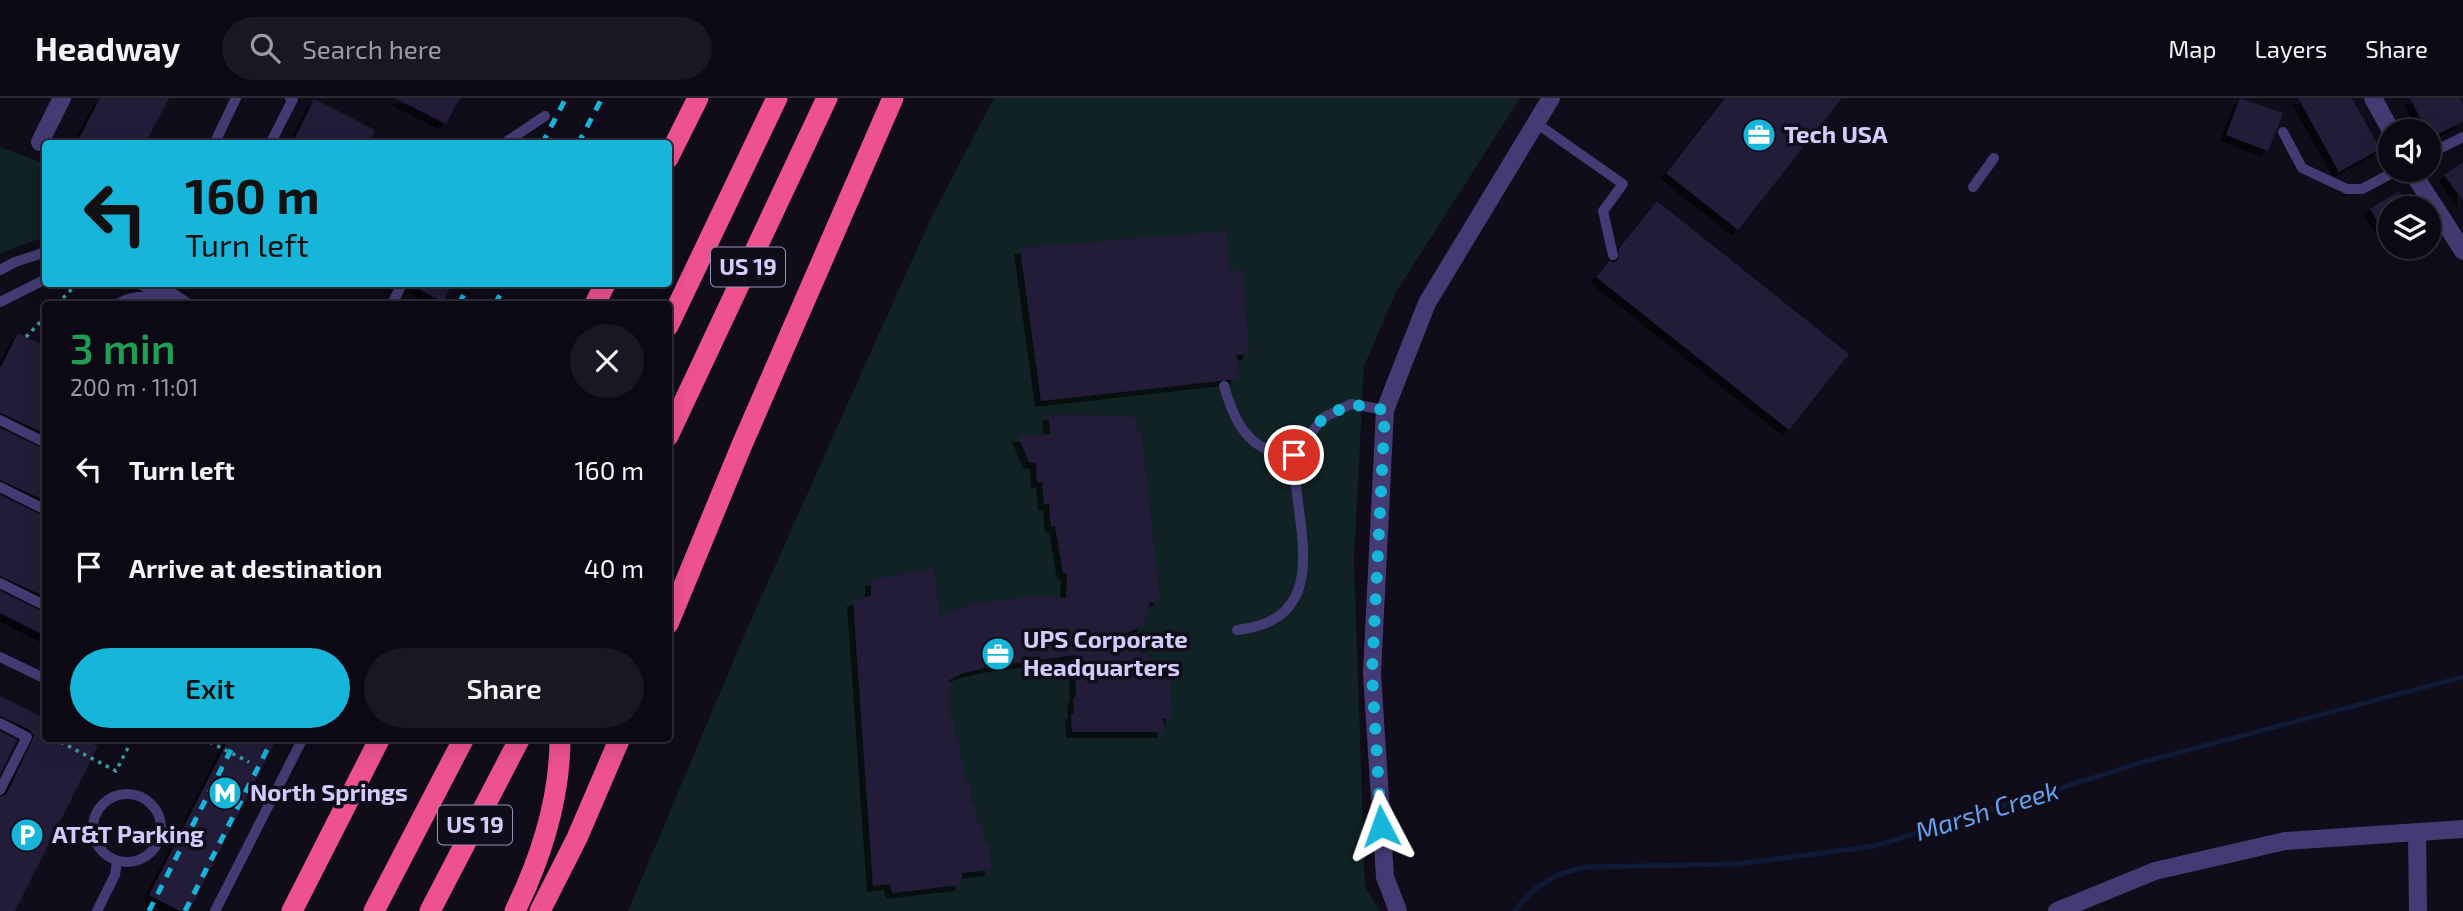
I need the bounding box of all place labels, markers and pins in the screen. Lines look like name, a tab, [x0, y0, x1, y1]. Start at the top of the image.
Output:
office icon: Tech USA	[1740, 116, 1778, 154]
place label: Tech USA	[1784, 119, 1888, 148]
pin	[1264, 425, 1324, 485]
place label: UPS Corporate Headquarters	[1023, 624, 1188, 681]
office icon: UPS Corporate Headquarters	[979, 635, 1017, 673]
metro station icon: North Springs	[206, 774, 244, 812]
place label: North Springs	[250, 777, 408, 806]
parking icon: AT&T Parking	[8, 816, 46, 854]
place label: AT&T Parking	[52, 819, 204, 848]

